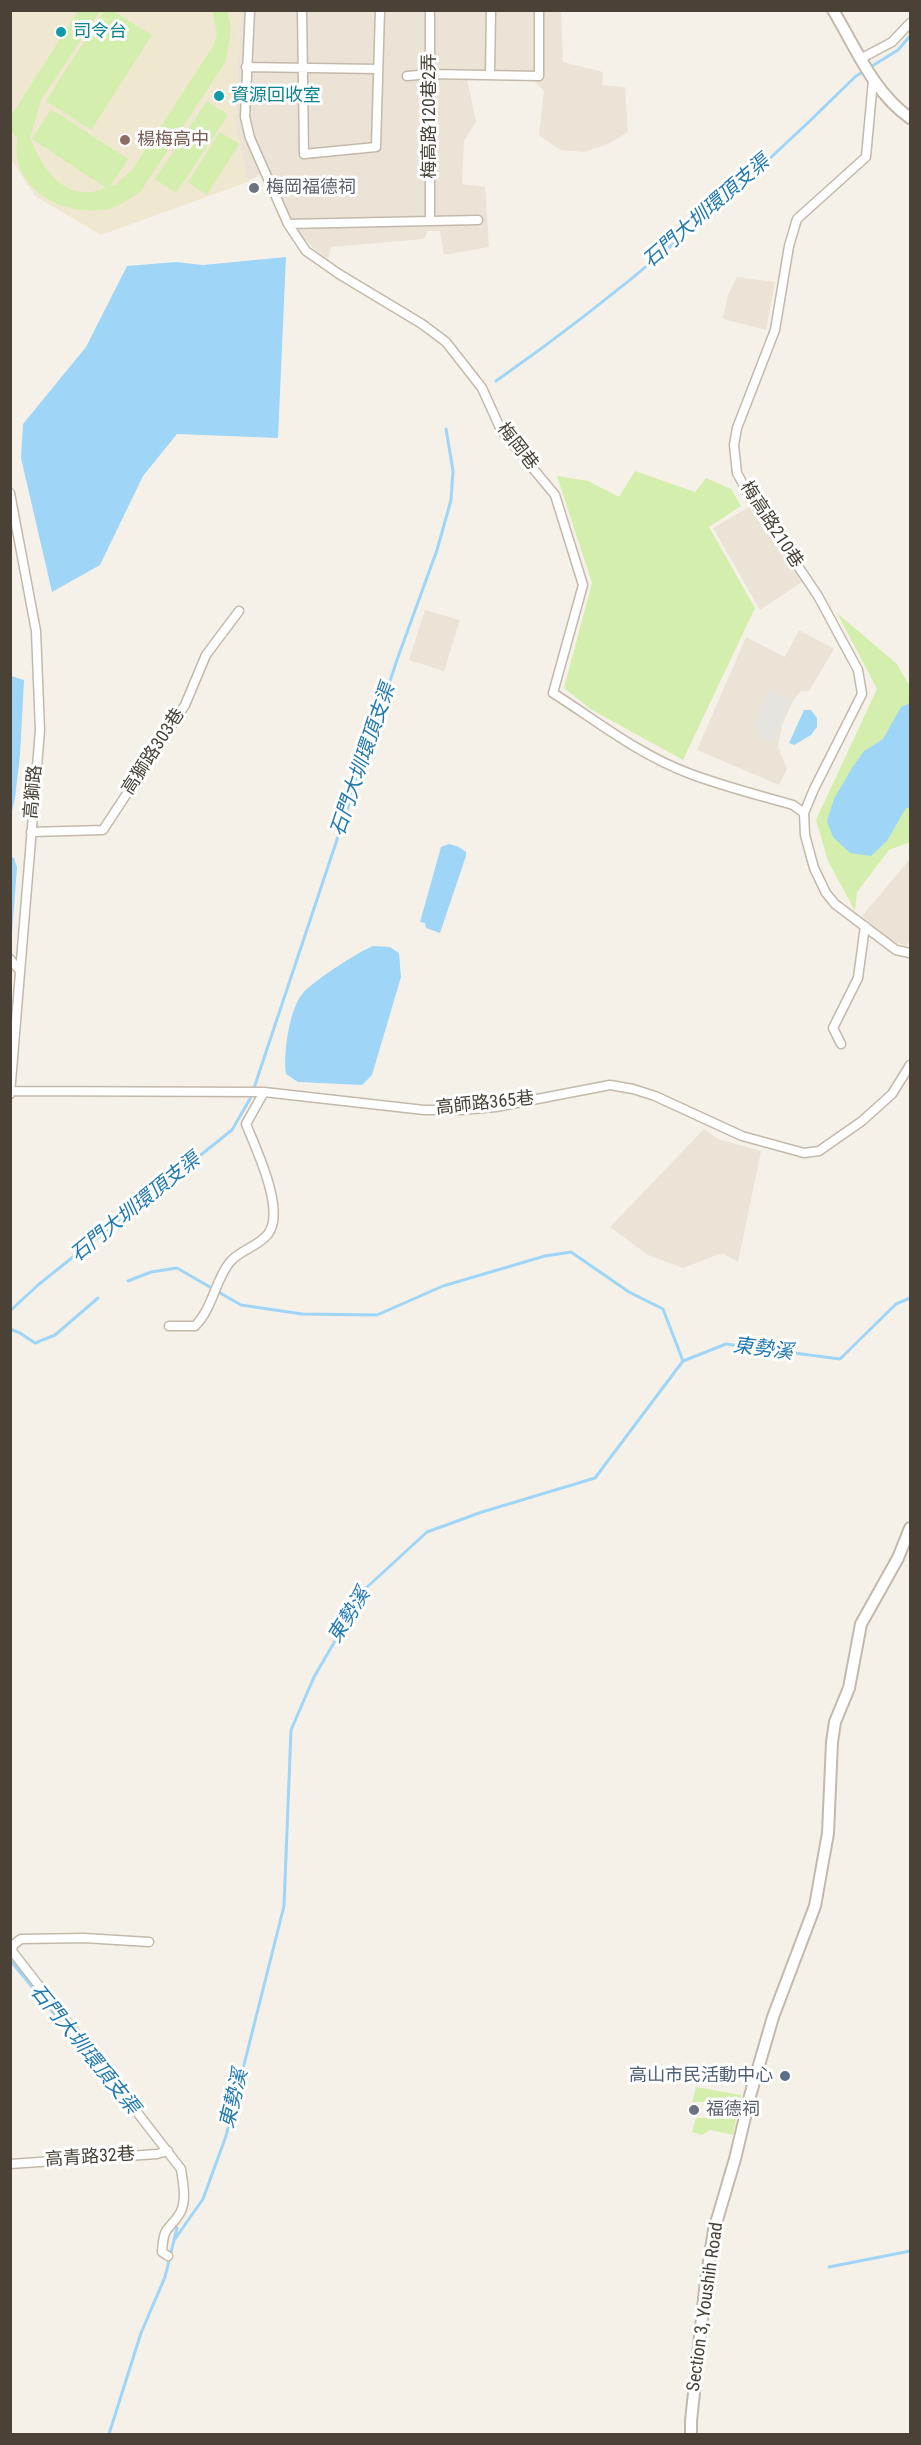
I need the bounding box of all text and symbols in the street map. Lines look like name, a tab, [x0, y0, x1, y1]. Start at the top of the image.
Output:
place label: 司令台	[73, 21, 127, 43]
marker: 司令台	[54, 25, 68, 39]
street label: 梅高路120巷2弄	[419, 53, 441, 179]
place label: 資源回收室	[231, 85, 321, 107]
marker: 資源回收室	[212, 89, 226, 103]
place label: 楊梅高中	[137, 129, 209, 151]
marker: 楊梅高中	[118, 133, 132, 147]
water label: 石門大圳環頂支渠	[639, 150, 775, 274]
place label: 梅岡福德祠	[266, 177, 356, 199]
marker: 梅岡福德祠	[247, 181, 261, 195]
street label: 梅岡巷	[492, 419, 542, 475]
street label: 梅高路210巷	[735, 478, 807, 572]
water label: 石門大圳環頂支渠	[327, 680, 401, 840]
street label: 高獅路303巷	[118, 705, 190, 799]
street label: 高獅路	[21, 764, 47, 820]
street label: 高師路365巷	[435, 1088, 535, 1120]
water label: 石門大圳環頂支渠	[66, 1148, 206, 1268]
water label: 東勢溪	[732, 1334, 794, 1366]
water label: 東勢溪	[324, 1584, 376, 1648]
water label: 石門大圳環頂支渠	[24, 1980, 144, 2120]
place label: 高山市民活動中心	[629, 2065, 773, 2087]
water label: 東勢溪	[216, 2067, 254, 2131]
marker: 高山市民活動中心	[778, 2069, 792, 2083]
place label: 福德祠	[706, 2099, 760, 2121]
marker: 福德祠	[687, 2103, 701, 2117]
street label: 高青路32巷	[44, 2144, 136, 2172]
street label: Section 3, Youshih Road	[683, 2221, 729, 2393]

